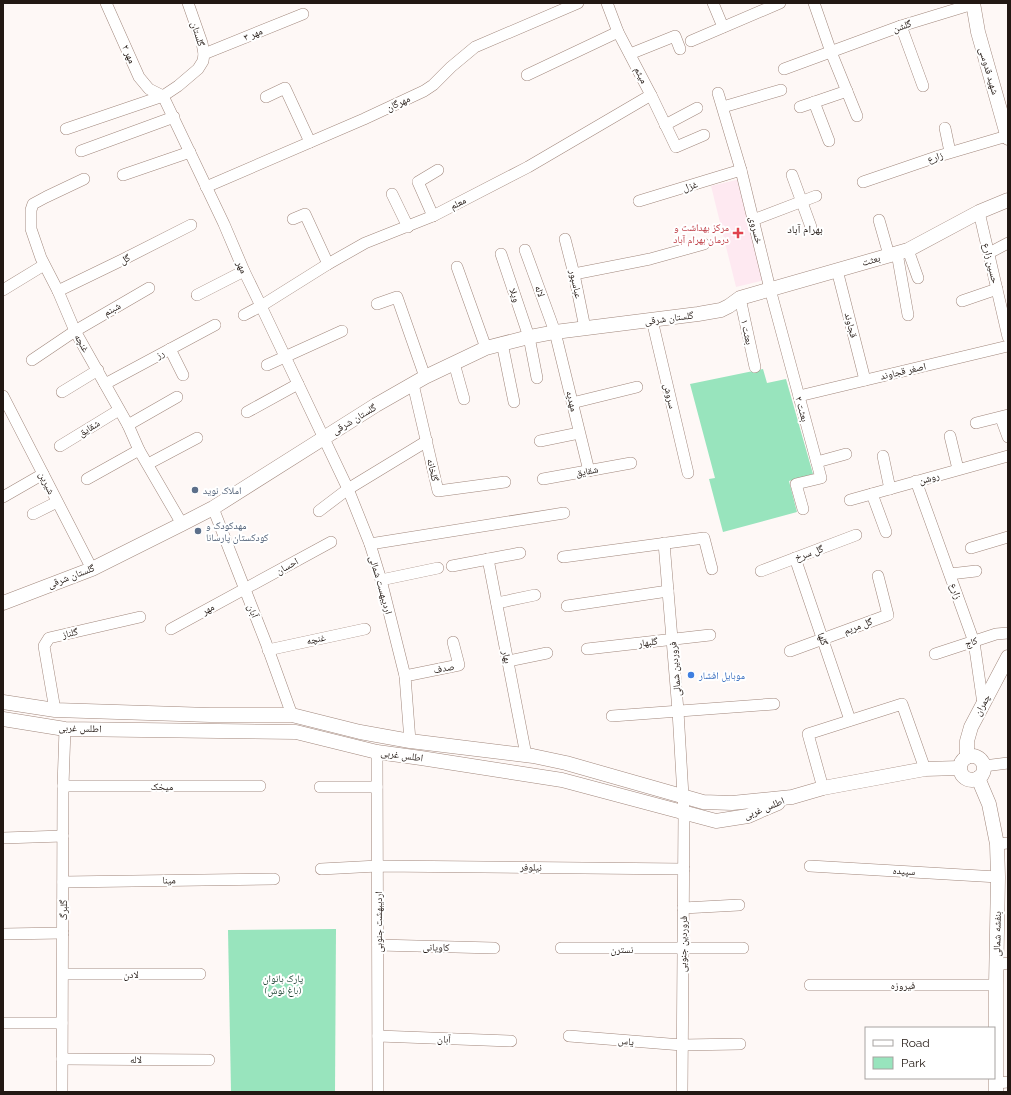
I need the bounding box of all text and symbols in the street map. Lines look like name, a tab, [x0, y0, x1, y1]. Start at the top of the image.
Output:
street label: گلشن	[891, 18, 914, 35]
street label: گلستان	[188, 20, 207, 48]
street label: مهر ۳	[242, 25, 264, 43]
street label: مهر ۲	[120, 43, 138, 66]
street label: شهید قدوسی	[976, 46, 1001, 96]
street label: میثم	[630, 65, 650, 86]
street label: مهرگان	[384, 93, 412, 114]
street label: زارع	[926, 149, 945, 166]
street label: غزل	[681, 179, 699, 194]
street label: معلم	[448, 194, 469, 213]
street label: خسروی	[746, 215, 765, 246]
place label: مرکز بهداشت و درمان بهرام آباد	[673, 222, 729, 247]
district label: بهرام آباد	[787, 223, 823, 236]
marker: مرکز بهداشت و درمان بهرام آباد	[732, 227, 744, 239]
street label: حسین زارع	[980, 242, 1001, 285]
street label: گل	[118, 252, 133, 267]
street label: بعثت	[861, 252, 882, 268]
street label: مهر	[234, 258, 250, 275]
street label: عباسپور	[566, 268, 584, 300]
street label: لاله	[533, 284, 547, 298]
street label: ویلا	[507, 286, 523, 304]
street label: شبنم	[102, 300, 124, 320]
street label: گلستان شرقی	[644, 309, 695, 327]
street label: قجاوند	[842, 311, 859, 339]
street label: بعثت ۱	[739, 318, 755, 346]
street label: غنچه	[72, 332, 92, 354]
street label: رز	[153, 347, 166, 361]
street label: اصغر قجاوند	[879, 360, 927, 382]
street label: سروش	[661, 382, 678, 410]
street label: مهدیه	[564, 389, 580, 413]
street label: بعثت ۲	[793, 395, 811, 423]
street label: گلستان شرقی	[330, 401, 379, 437]
street label: شقایق	[76, 417, 102, 439]
street label: گلخانه	[425, 458, 441, 483]
street label: شقایق	[575, 464, 600, 479]
street label: شیرین	[36, 470, 57, 497]
street label: روشن	[917, 470, 941, 487]
marker: املاک نوید	[190, 485, 200, 495]
place label: املاک نوید	[203, 485, 241, 496]
place label: مهدکودک و کودکستان پارسانا	[206, 520, 269, 544]
marker: مهدکودک و کودکستان پارسانا	[193, 526, 203, 536]
street label: گل سرخ	[793, 543, 826, 564]
street label: احسان	[274, 555, 301, 577]
street label: اردیبهست شمالی	[366, 555, 395, 616]
street label: گلستان شرقی	[46, 562, 97, 591]
street label: زارع	[947, 582, 964, 601]
street label: مهر	[199, 601, 216, 617]
street label: آبان	[244, 603, 261, 620]
street label: گل مریم	[842, 616, 875, 638]
street label: گلناز	[60, 626, 80, 640]
street label: گلها	[816, 631, 830, 647]
street label: غنچه	[305, 632, 327, 647]
street label: گلبهار	[637, 635, 659, 649]
street label: کاج	[963, 635, 979, 650]
street label: فروردین شمالی	[667, 641, 684, 697]
street label: بهار	[500, 649, 514, 665]
street label: صدف	[433, 661, 456, 675]
marker: موبایل افشار	[686, 670, 696, 680]
place label: موبایل افشار	[698, 670, 745, 682]
street label: چمران	[972, 692, 993, 718]
street label: اطلس غربی	[58, 722, 102, 735]
street label: اطلس غربی	[380, 747, 424, 764]
street label: میخک	[151, 781, 174, 792]
street label: اطلس غربی	[742, 795, 786, 822]
street label: نیلوفر	[519, 861, 542, 873]
street label: سپیده	[892, 865, 916, 878]
street label: مینا	[162, 874, 176, 886]
street label: اردیبهشت جنوبی	[373, 891, 385, 953]
street label: گلبرگ	[58, 899, 69, 920]
street label: بنفشه شمالی	[991, 911, 1004, 957]
street label: فروردین جنوبی	[677, 916, 690, 972]
street label: کاویانی	[422, 941, 450, 954]
street label: نسترن	[611, 944, 634, 956]
street label: لادن	[123, 969, 139, 981]
park label: پارک بانوان (باغ نوش)	[263, 973, 303, 997]
street label: فیروزه	[891, 980, 915, 991]
legend	[865, 1027, 995, 1079]
street label: آبان	[437, 1033, 451, 1046]
street label: یاس	[617, 1035, 634, 1048]
text: Road	[901, 1036, 930, 1050]
street label: لاله	[130, 1054, 142, 1065]
text: Park	[901, 1056, 926, 1070]

